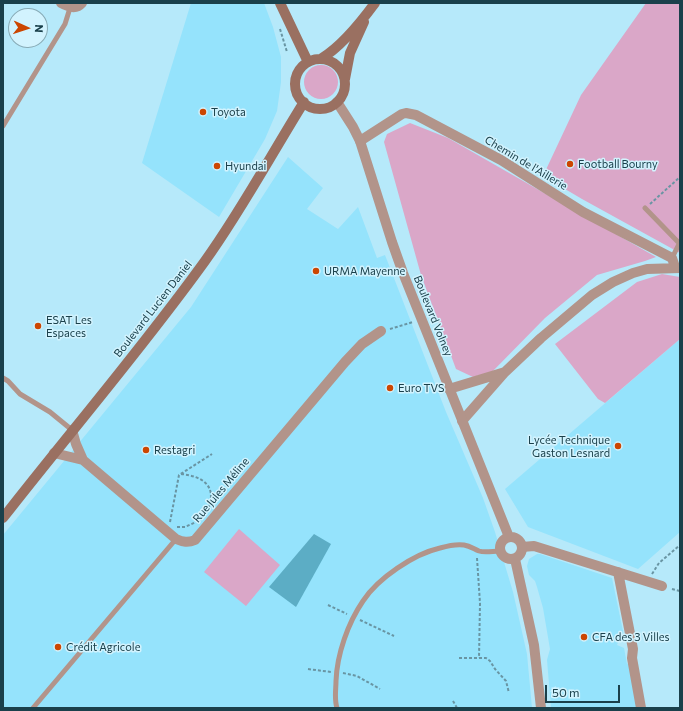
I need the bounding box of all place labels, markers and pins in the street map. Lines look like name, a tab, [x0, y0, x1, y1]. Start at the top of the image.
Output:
place label: Toyota	[211, 105, 246, 119]
marker: Toyota	[198, 107, 208, 117]
place label: Football Bourny	[578, 157, 658, 171]
place label: Hyundai	[225, 159, 266, 173]
marker: Football Bourny	[565, 159, 575, 169]
marker: Hyundai	[212, 161, 222, 171]
place label: URMA Mayenne	[324, 264, 405, 278]
marker: URMA Mayenne	[311, 266, 321, 276]
place label: ESAT Les Espaces	[46, 313, 92, 339]
marker: ESAT Les Espaces	[33, 321, 43, 331]
place label: Euro TVS	[398, 381, 444, 395]
marker: Euro TVS	[385, 383, 395, 393]
place label: Lycée Technique Gaston Lesnard	[528, 433, 610, 459]
marker: Lycée Technique Gaston Lesnard	[613, 441, 623, 451]
place label: Restagri	[154, 443, 195, 457]
marker: Restagri	[141, 445, 151, 455]
place label: CFA des 3 Villes	[592, 630, 670, 644]
marker: CFA des 3 Villes	[579, 632, 589, 642]
place label: Crédit Agricole	[66, 640, 140, 654]
marker: Crédit Agricole	[53, 642, 63, 652]

